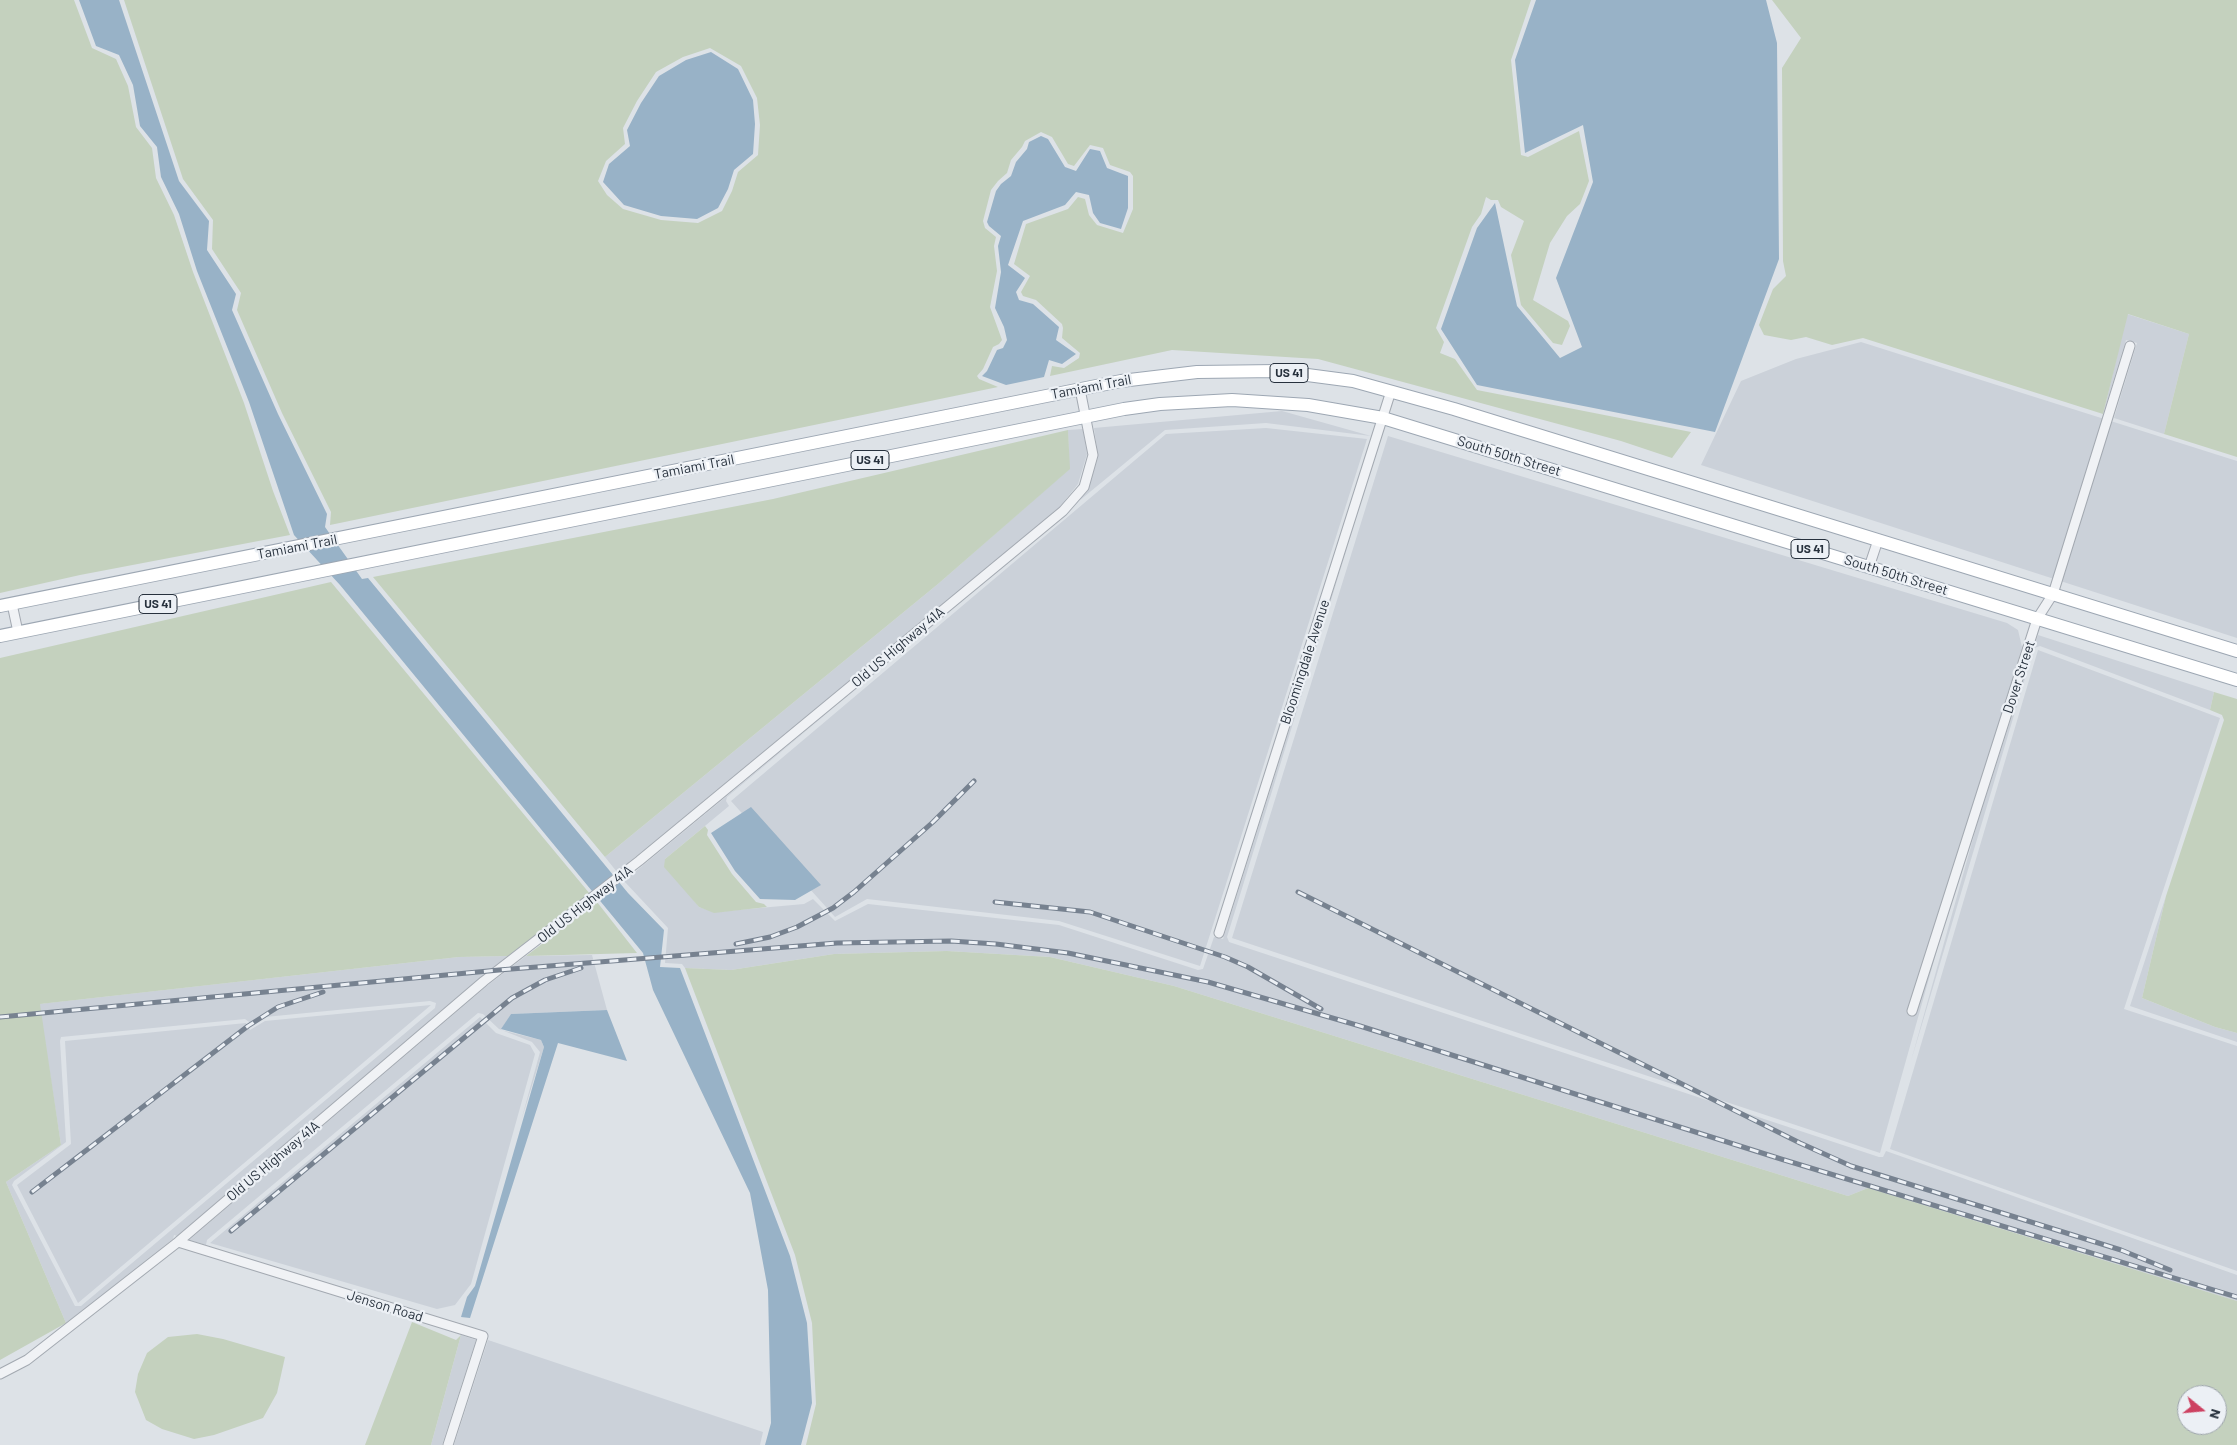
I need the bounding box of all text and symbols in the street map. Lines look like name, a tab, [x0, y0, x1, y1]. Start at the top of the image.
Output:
road number: US 41	[1270, 363, 1308, 382]
street label: Tamiami Trail	[1049, 371, 1133, 403]
street label: South 50th Street	[1455, 432, 1563, 480]
road number: US 41	[851, 450, 889, 470]
street label: Tamiami Trail	[652, 451, 736, 483]
street label: Tamiami Trail	[255, 531, 339, 563]
road number: US 41	[1791, 540, 1829, 558]
street label: South 50th Street	[1842, 551, 1950, 599]
road number: US 41	[139, 594, 177, 614]
street label: Bloomingdale Avenue	[1277, 597, 1333, 727]
street label: Old US Highway 41A	[848, 603, 948, 691]
street label: Dover Street	[1999, 638, 2039, 716]
street label: Old US Highway 41A	[534, 862, 636, 946]
street label: Old US Highway 41A	[223, 1117, 323, 1205]
street label: Jenson Road	[345, 1286, 425, 1326]
north arrow	[2177, 1385, 2227, 1435]
text: N	[2206, 1407, 2225, 1421]

